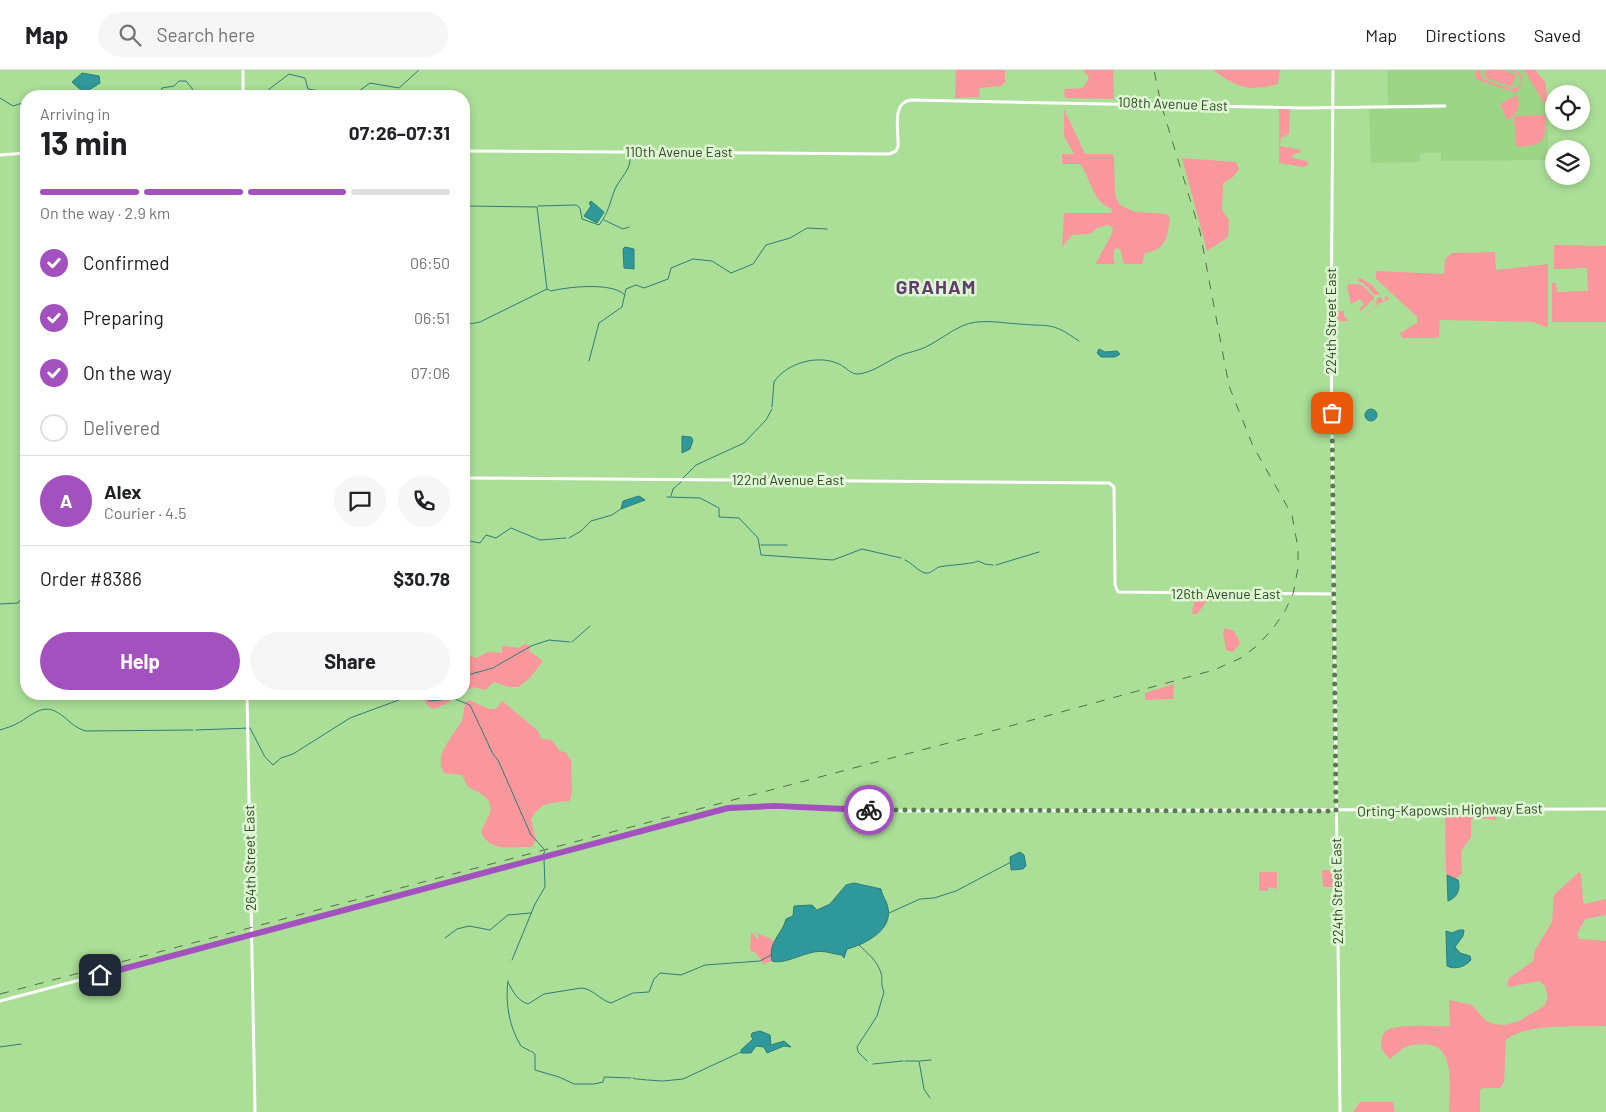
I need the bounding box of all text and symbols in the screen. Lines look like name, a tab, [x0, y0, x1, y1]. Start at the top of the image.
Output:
search box	[98, 12, 448, 57]
text: Map	[25, 20, 68, 49]
icon: search	[116, 21, 144, 49]
text: Search here	[156, 23, 255, 46]
text: Map	[1365, 24, 1397, 46]
text: Directions	[1425, 24, 1506, 46]
text: Saved	[1534, 24, 1581, 46]
map controls	[1545, 85, 1590, 185]
button: locate	[1545, 85, 1590, 130]
street label: 108th Avenue East	[1118, 93, 1228, 114]
text: Arriving in	[40, 104, 110, 123]
text: 07:26–07:31	[349, 121, 450, 144]
text: 13 min	[40, 123, 127, 161]
button: layers	[1545, 140, 1590, 185]
street label: 110th Avenue East	[625, 143, 733, 160]
text: On the way · 2.9 km	[40, 203, 170, 222]
icon: check	[40, 249, 68, 277]
text: Confirmed	[83, 251, 170, 274]
text: 06:50	[410, 253, 450, 272]
street label: 224th Street East	[1322, 268, 1339, 374]
district label: GRAHAM	[896, 275, 976, 298]
icon: check	[40, 304, 68, 332]
text: Preparing	[83, 306, 164, 329]
text: 06:51	[414, 308, 450, 327]
icon: check	[40, 359, 68, 387]
text: On the way	[83, 361, 172, 384]
text: 07:06	[411, 363, 450, 382]
pin	[1311, 392, 1353, 434]
icon: bag	[1318, 399, 1346, 427]
text: Delivered	[83, 416, 160, 439]
street label: 122nd Avenue East	[732, 471, 844, 488]
button: chat	[334, 475, 386, 527]
button: phone	[398, 475, 450, 527]
text: Alex	[104, 480, 142, 503]
text: A	[60, 489, 72, 512]
text: Courier · 4.5	[104, 503, 187, 522]
text: Order #8386	[40, 567, 142, 590]
text: $30.78	[393, 567, 450, 590]
street label: 126th Avenue East	[1171, 585, 1281, 602]
button: Help	[40, 632, 240, 690]
button: Share	[250, 632, 450, 690]
courier	[844, 785, 894, 835]
icon: bike	[855, 796, 883, 824]
street label: Orting-Kapowsin Highway East	[1357, 799, 1543, 820]
street label: 264th Street East	[240, 805, 259, 911]
street label: 224th Street East	[1327, 838, 1346, 944]
pin	[79, 954, 121, 996]
icon: home	[86, 961, 114, 989]

